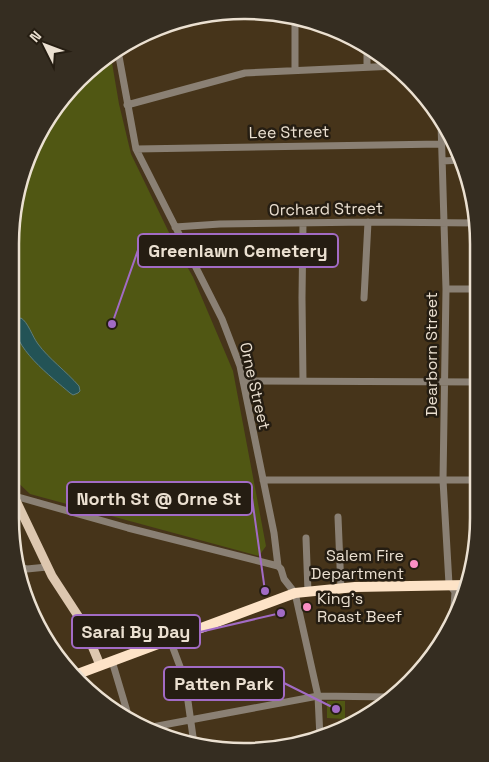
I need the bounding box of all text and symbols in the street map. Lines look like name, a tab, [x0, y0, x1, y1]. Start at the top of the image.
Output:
north arrow	[20, 20, 70, 70]
text: N	[26, 27, 45, 46]
street label: Lee Street	[249, 121, 329, 143]
street label: Orchard Street	[269, 198, 383, 220]
callout: Greenlawn Cemetery	[138, 234, 338, 267]
text: Greenlawn Cemetery	[148, 239, 328, 262]
street label: Dearborn Street	[421, 292, 442, 416]
street label: Orne Street	[235, 340, 275, 432]
callout: North St @ Orne St	[67, 482, 252, 515]
text: North St @ Orne St	[76, 487, 242, 510]
place label: Salem Fire Department	[311, 545, 404, 584]
marker: Salem Fire Department	[408, 558, 420, 570]
place label: King's Roast Beef	[317, 588, 402, 627]
marker: King's Roast Beef	[301, 601, 313, 613]
callout: Sarai By Day	[72, 615, 200, 648]
text: Sarai By Day	[82, 620, 190, 643]
callout: Patten Park	[164, 667, 284, 700]
text: Patten Park	[174, 672, 274, 695]

